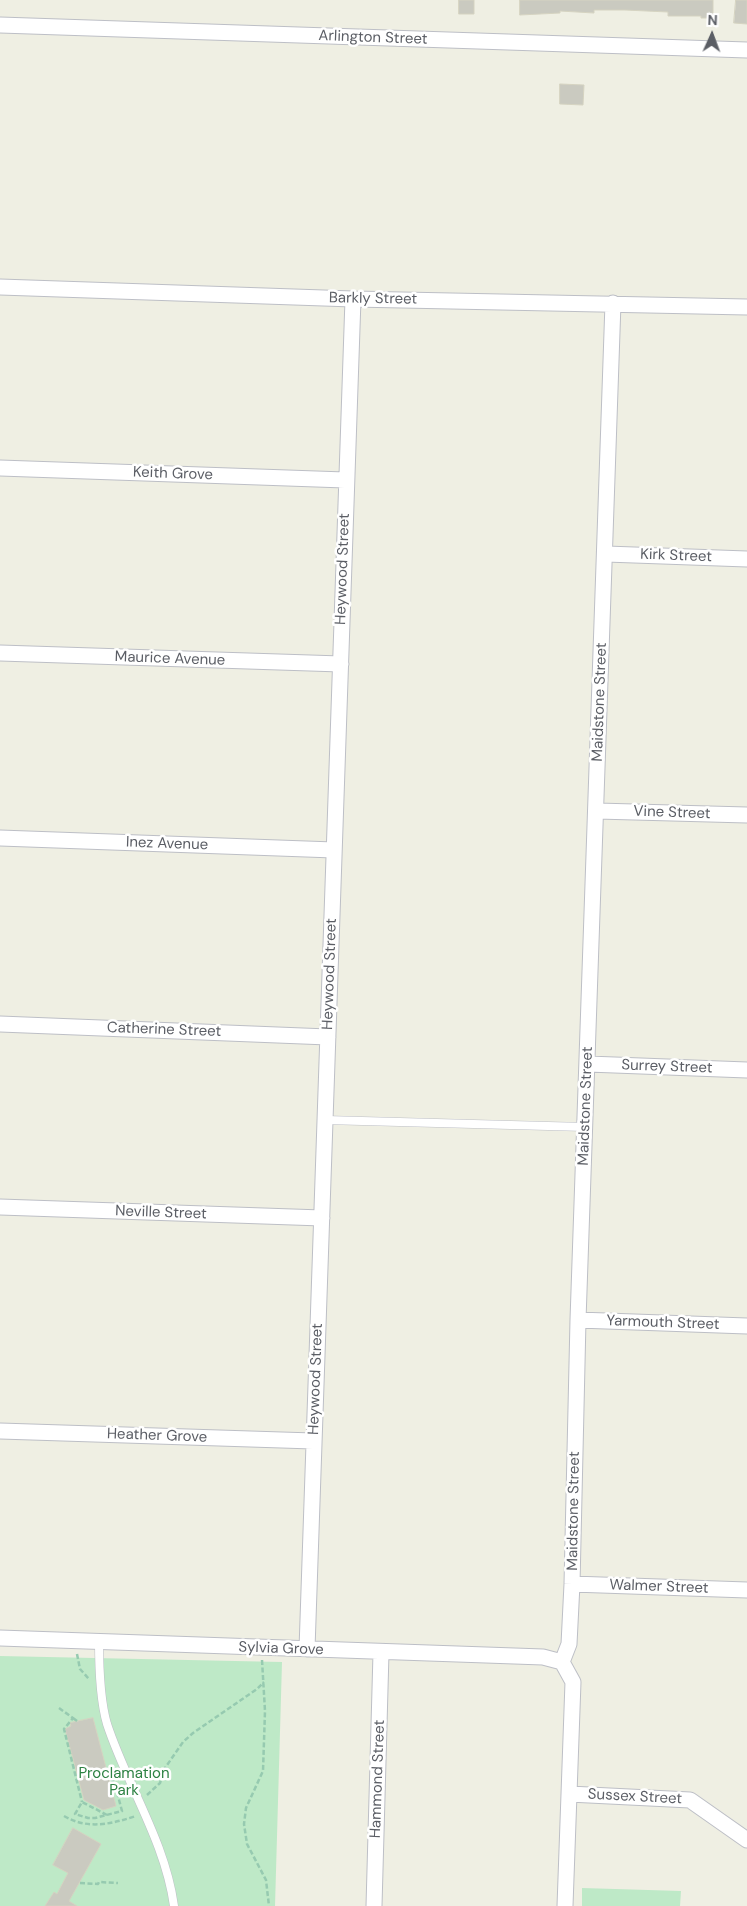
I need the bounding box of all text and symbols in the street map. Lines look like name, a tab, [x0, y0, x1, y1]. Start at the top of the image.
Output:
north arrow	[687, 10, 737, 60]
text: N	[707, 11, 718, 29]
street label: Arlington Street	[318, 27, 428, 49]
street label: Barkly Street	[329, 289, 417, 309]
street label: Keith Grove	[133, 464, 213, 484]
street label: Heywood Street	[332, 513, 354, 625]
street label: Kirk Street	[640, 546, 712, 566]
street label: Maidstone Street	[589, 642, 611, 762]
street label: Maurice Avenue	[114, 648, 226, 670]
street label: Vine Street	[633, 803, 711, 823]
street label: Inez Avenue	[125, 834, 209, 854]
street label: Heywood Street	[319, 918, 341, 1030]
street label: Catherine Street	[106, 1019, 222, 1041]
street label: Maidstone Street	[575, 1046, 597, 1166]
street label: Surrey Street	[621, 1056, 713, 1078]
street label: Neville Street	[115, 1202, 207, 1224]
street label: Yarmouth Street	[606, 1312, 720, 1334]
street label: Heywood Street	[305, 1323, 327, 1435]
street label: Heather Grove	[106, 1425, 208, 1447]
street label: Maidstone Street	[564, 1451, 584, 1571]
street label: Walmer Street	[609, 1576, 709, 1598]
street label: Sylvia Grove	[238, 1639, 324, 1659]
street label: Hammond Street	[367, 1719, 389, 1839]
park label: Proclamation Park	[78, 1765, 170, 1800]
street label: Sussex Street	[587, 1786, 683, 1808]

